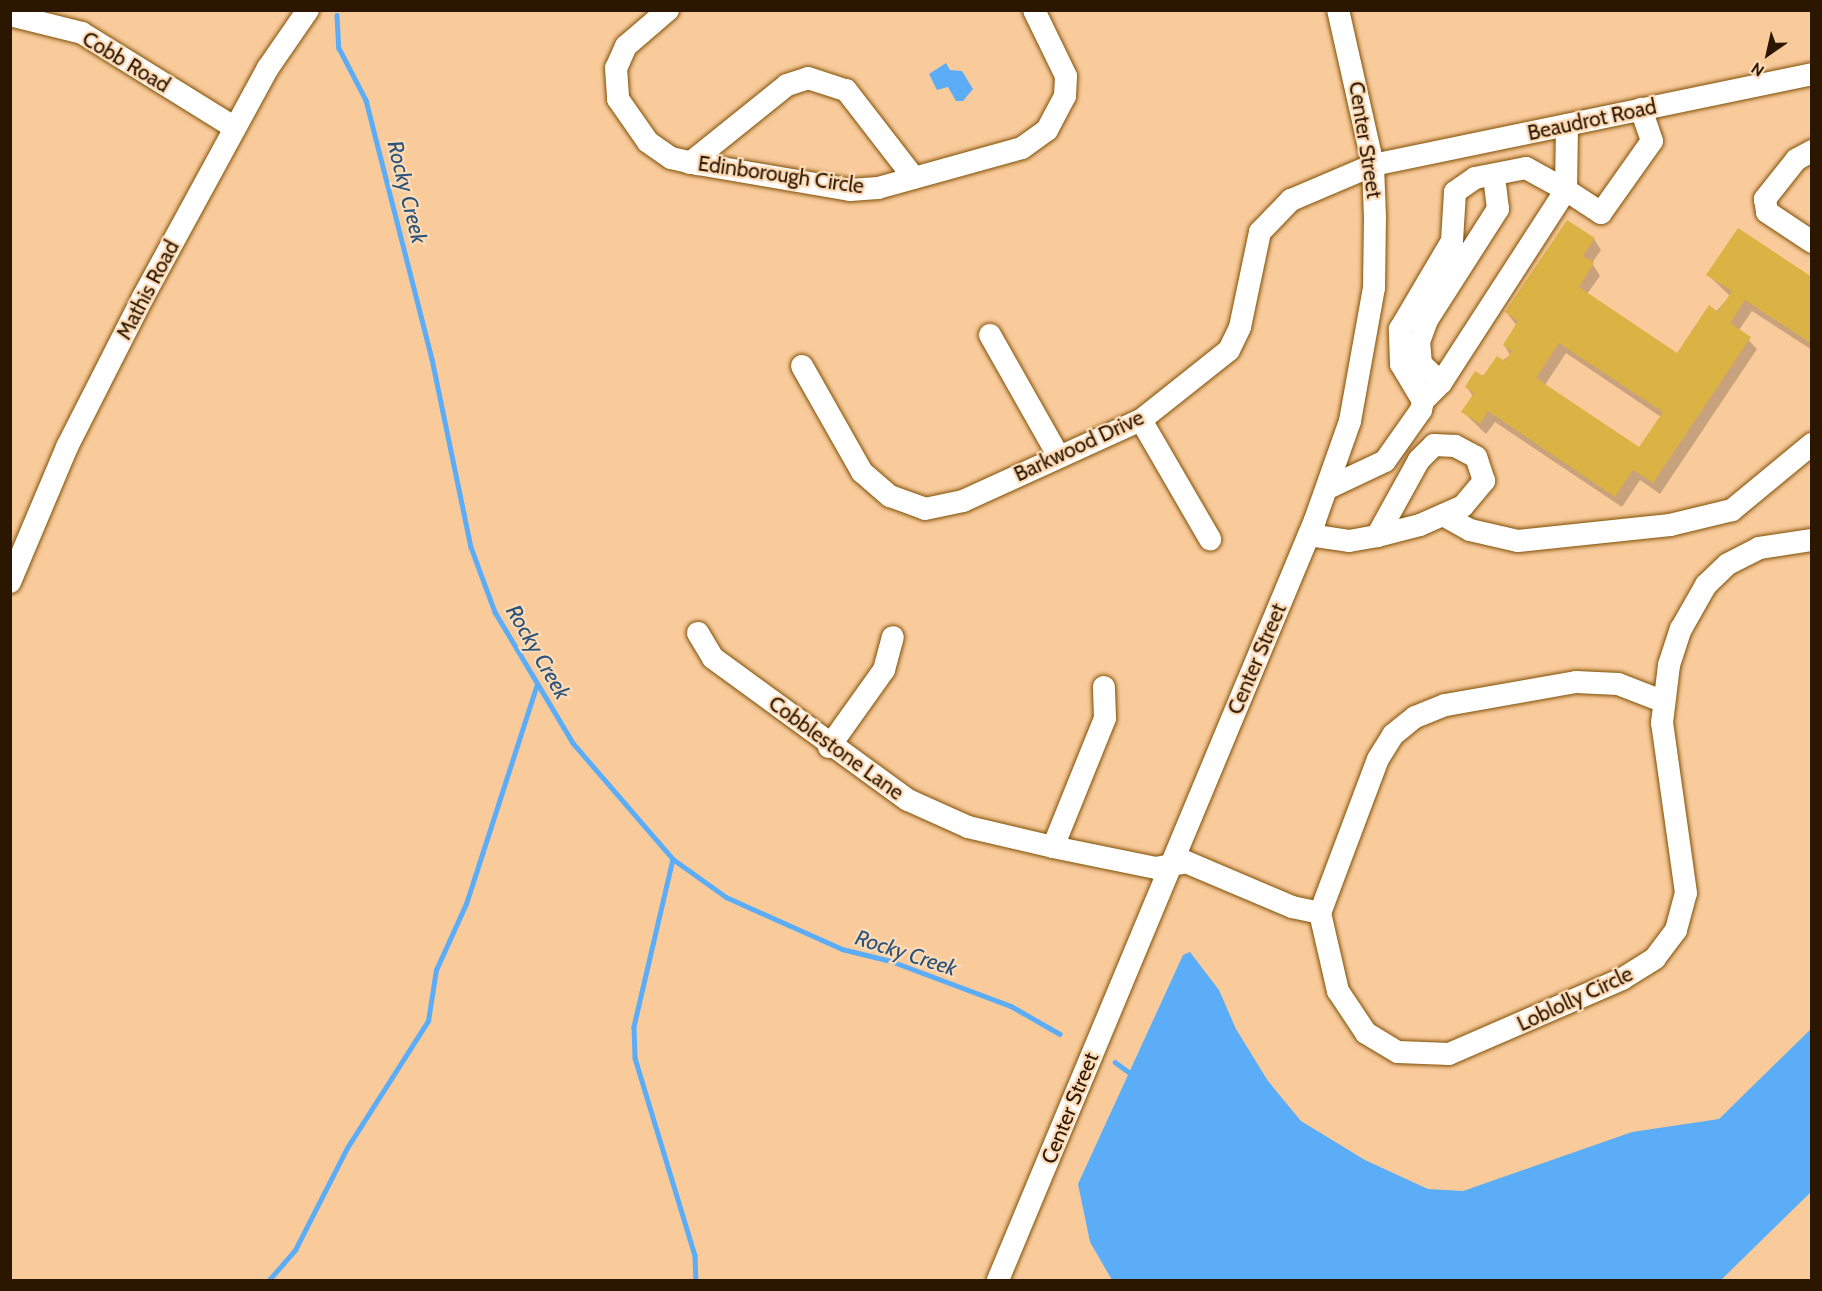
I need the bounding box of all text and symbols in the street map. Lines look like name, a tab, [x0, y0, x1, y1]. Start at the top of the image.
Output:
north arrow	[1738, 24, 1798, 84]
street label: Cobb Road	[78, 26, 174, 98]
text: N	[1748, 58, 1768, 80]
street label: Center Street	[1343, 80, 1387, 200]
street label: Beaudrot Road	[1525, 94, 1659, 146]
water label: Rocky Creek	[381, 138, 433, 246]
street label: Edinborough Circle	[696, 151, 866, 199]
street label: Mathis Road	[111, 236, 185, 344]
street label: Barkwood Drive	[1010, 405, 1148, 487]
water label: Rocky Creek	[500, 600, 576, 704]
street label: Center Street	[1222, 600, 1292, 718]
street label: Cobblestone Lane	[764, 691, 908, 805]
water label: Rocky Creek	[852, 924, 960, 982]
street label: Loblolly Circle	[1513, 961, 1637, 1037]
street label: Center Street	[1036, 1049, 1104, 1167]

